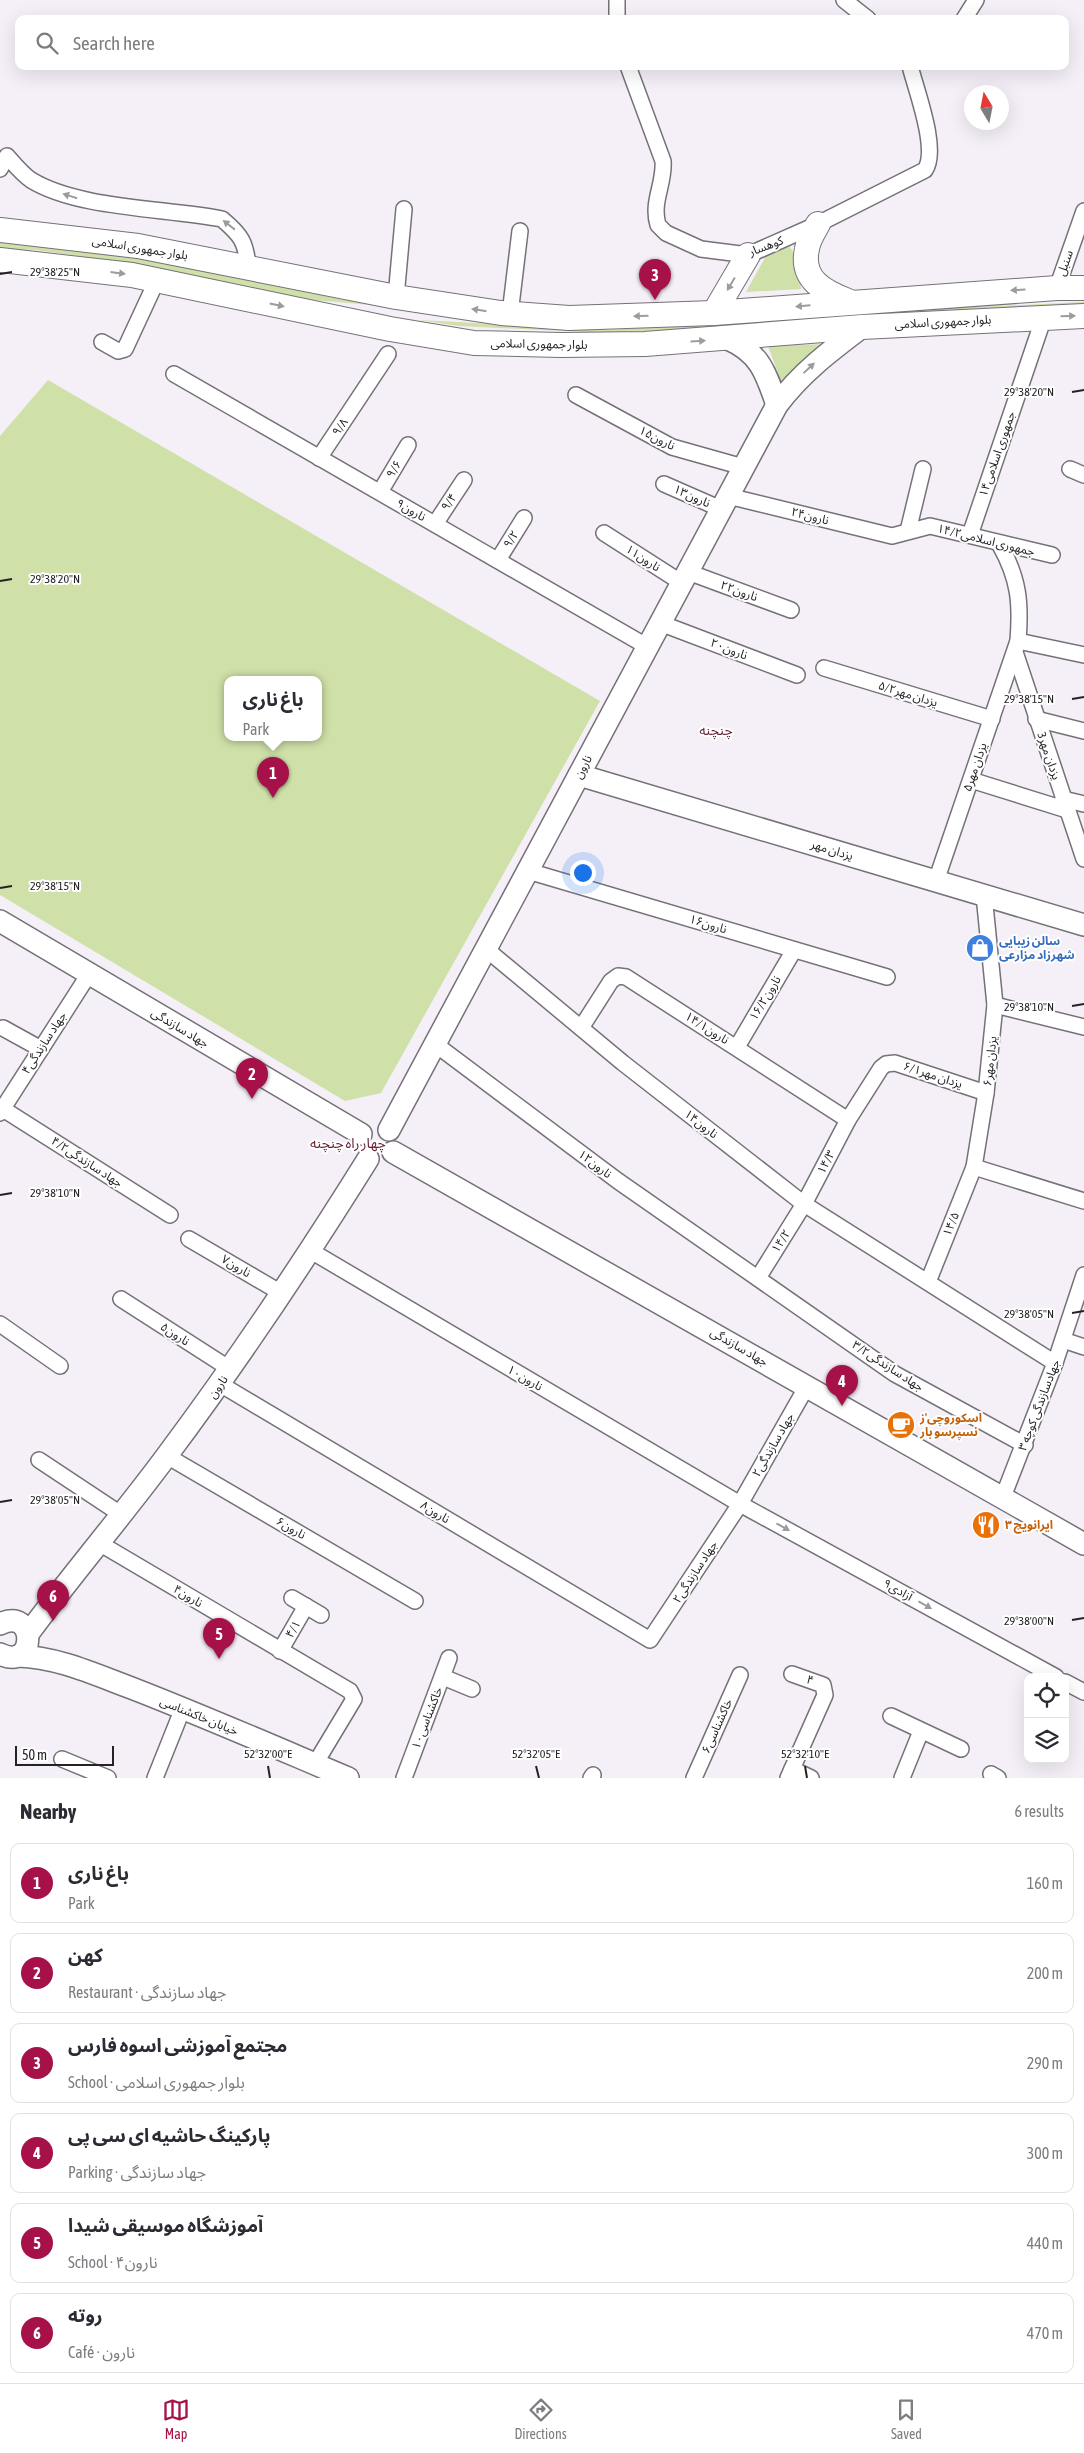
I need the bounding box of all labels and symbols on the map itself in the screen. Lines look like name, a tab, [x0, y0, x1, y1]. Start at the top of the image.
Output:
north arrow	[964, 85, 1009, 130]
one-way arrow	[62, 191, 77, 199]
one-way arrow	[222, 219, 235, 230]
street label: کوهسار	[746, 233, 786, 259]
street label: بلوار جمهوری اسلامی	[91, 234, 189, 263]
street label: سنبل	[1054, 248, 1076, 278]
pin: 3	[639, 259, 671, 300]
text: 29°38'25"N	[30, 265, 80, 279]
one-way arrow	[110, 269, 126, 277]
one-way arrow	[727, 278, 736, 291]
one-way arrow	[1010, 287, 1026, 295]
one-way arrow	[270, 302, 286, 310]
one-way arrow	[795, 302, 811, 310]
one-way arrow	[471, 306, 487, 314]
one-way arrow	[633, 312, 649, 320]
street label: بلوار جمهوری اسلامی	[894, 312, 992, 332]
one-way arrow	[1060, 312, 1076, 320]
street label: بلوار جمهوری اسلامی	[490, 336, 588, 352]
one-way arrow	[691, 336, 707, 344]
one-way arrow	[802, 362, 814, 374]
text: 29°38'20"N	[1004, 385, 1054, 399]
street label: جمهوری اسلامی۱۴	[976, 410, 1018, 498]
street label: ۹/۸	[329, 416, 351, 438]
street label: نارون۱۵	[637, 423, 677, 453]
street label: ۹/۶	[383, 458, 405, 480]
street label: نارون۱۳	[672, 482, 712, 510]
street label: ۹/۴	[438, 491, 460, 513]
street label: نارون۹	[394, 496, 428, 524]
street label: نارون۲۴	[790, 505, 830, 527]
street label: ۱۴/۲جمهوری اسلامی	[936, 521, 1036, 559]
street label: ۹/۲	[500, 528, 522, 550]
street label: نارون۱۱	[623, 542, 663, 574]
text: 29°38'20"N	[30, 572, 80, 586]
street label: نارون۲۲	[719, 578, 759, 604]
street label: نارون۲۰	[709, 636, 749, 662]
street label: ۵/۲یزدان مهر	[877, 678, 939, 710]
text: 29°38'15"N	[1004, 692, 1054, 706]
district label: چنچنه	[699, 722, 733, 740]
street label: 3یزدان مهر	[1034, 730, 1064, 782]
street label: یزدان مهر۵	[960, 741, 990, 793]
street label: نارون	[571, 753, 595, 781]
pin: 1	[257, 757, 289, 798]
street label: یزدان مهر	[808, 837, 855, 863]
your location	[570, 860, 596, 886]
text: 29°38'15"N	[30, 879, 80, 893]
street label: نارون۱۶	[688, 912, 728, 936]
shop icon: سالن زیبایی شهرزاد مزارعی	[965, 933, 995, 963]
place label: سالن زیبایی شهرزاد مزارعی	[999, 934, 1075, 962]
street label: ۱۶/۲نارون	[746, 973, 784, 1023]
text: 29°38'10"N	[1004, 1000, 1054, 1014]
street label: جهاد سازندگی	[149, 1005, 211, 1051]
street label: جهاد سازندگی۴	[19, 1009, 69, 1077]
street label: ۱۴/۱نارون	[682, 1009, 732, 1047]
street label: یزدان مهر۶	[980, 1035, 1000, 1087]
pin: 2	[236, 1058, 268, 1099]
street label: ۶/۱یزدان مهر	[902, 1059, 964, 1091]
street label: نارون۱۴	[682, 1107, 720, 1141]
street label: ۴/۲جهاد سازندگی	[49, 1134, 125, 1190]
district label: چهار راه چنچنه	[310, 1135, 386, 1153]
street label: نارون۱۲	[575, 1147, 615, 1181]
street label: ۱۴/۳	[814, 1148, 838, 1176]
text: 29°38'10"N	[30, 1186, 80, 1200]
street label: ۱۴/۵	[940, 1210, 962, 1238]
street label: ۱۴/۲	[769, 1227, 793, 1255]
street label: نارون۷	[219, 1252, 253, 1280]
text: 29°38'05"N	[1004, 1307, 1054, 1321]
street label: نارون۵	[158, 1320, 192, 1348]
street label: جهاد سازندگی	[708, 1325, 770, 1369]
street label: ۳/۲جهاد سازندگی	[850, 1338, 926, 1394]
street label: جهادسازندگی کوچه ۳	[1015, 1358, 1064, 1453]
street label: نارون۱۰	[505, 1362, 545, 1394]
pin: 4	[826, 1365, 858, 1406]
street label: نارون	[205, 1373, 231, 1401]
cafe icon: اسکوروچی'ز نسپرسو بار	[886, 1410, 916, 1440]
street label: جهاد سازندگی۲	[749, 1411, 797, 1479]
place label: اسکوروچی'ز نسپرسو بار	[919, 1411, 982, 1441]
text: 29°38'05"N	[30, 1493, 80, 1507]
street label: نارون۸	[418, 1498, 452, 1526]
restaurant icon: ایرانویچ ٣	[971, 1510, 1001, 1540]
street label: نارون۶	[274, 1514, 308, 1542]
place label: ایرانویچ ٣	[1005, 1518, 1053, 1534]
one-way arrow	[775, 1523, 790, 1531]
street label: ۲جهاد سازندگی	[670, 1538, 720, 1606]
street label: آزادی۹	[881, 1576, 916, 1604]
pin: 6	[37, 1580, 69, 1621]
street label: نارون۴	[171, 1582, 205, 1610]
one-way arrow	[918, 1601, 933, 1609]
text: 29°38'00"N	[1004, 1614, 1054, 1628]
pin: 5	[203, 1618, 235, 1659]
street label: ۴/۱	[282, 1618, 304, 1640]
street label: ۴	[804, 1672, 816, 1688]
street label: خاکشناسی۱۰	[409, 1685, 445, 1751]
street label: خیابان خاکشناسی	[158, 1694, 240, 1738]
street label: خاکشناسی۶	[699, 1696, 735, 1756]
scale bar	[15, 1743, 114, 1766]
text: 52°32'00"E	[244, 1747, 292, 1761]
text: 52°32'05"E	[512, 1747, 560, 1761]
text: 52°32'10"E	[781, 1747, 829, 1761]

